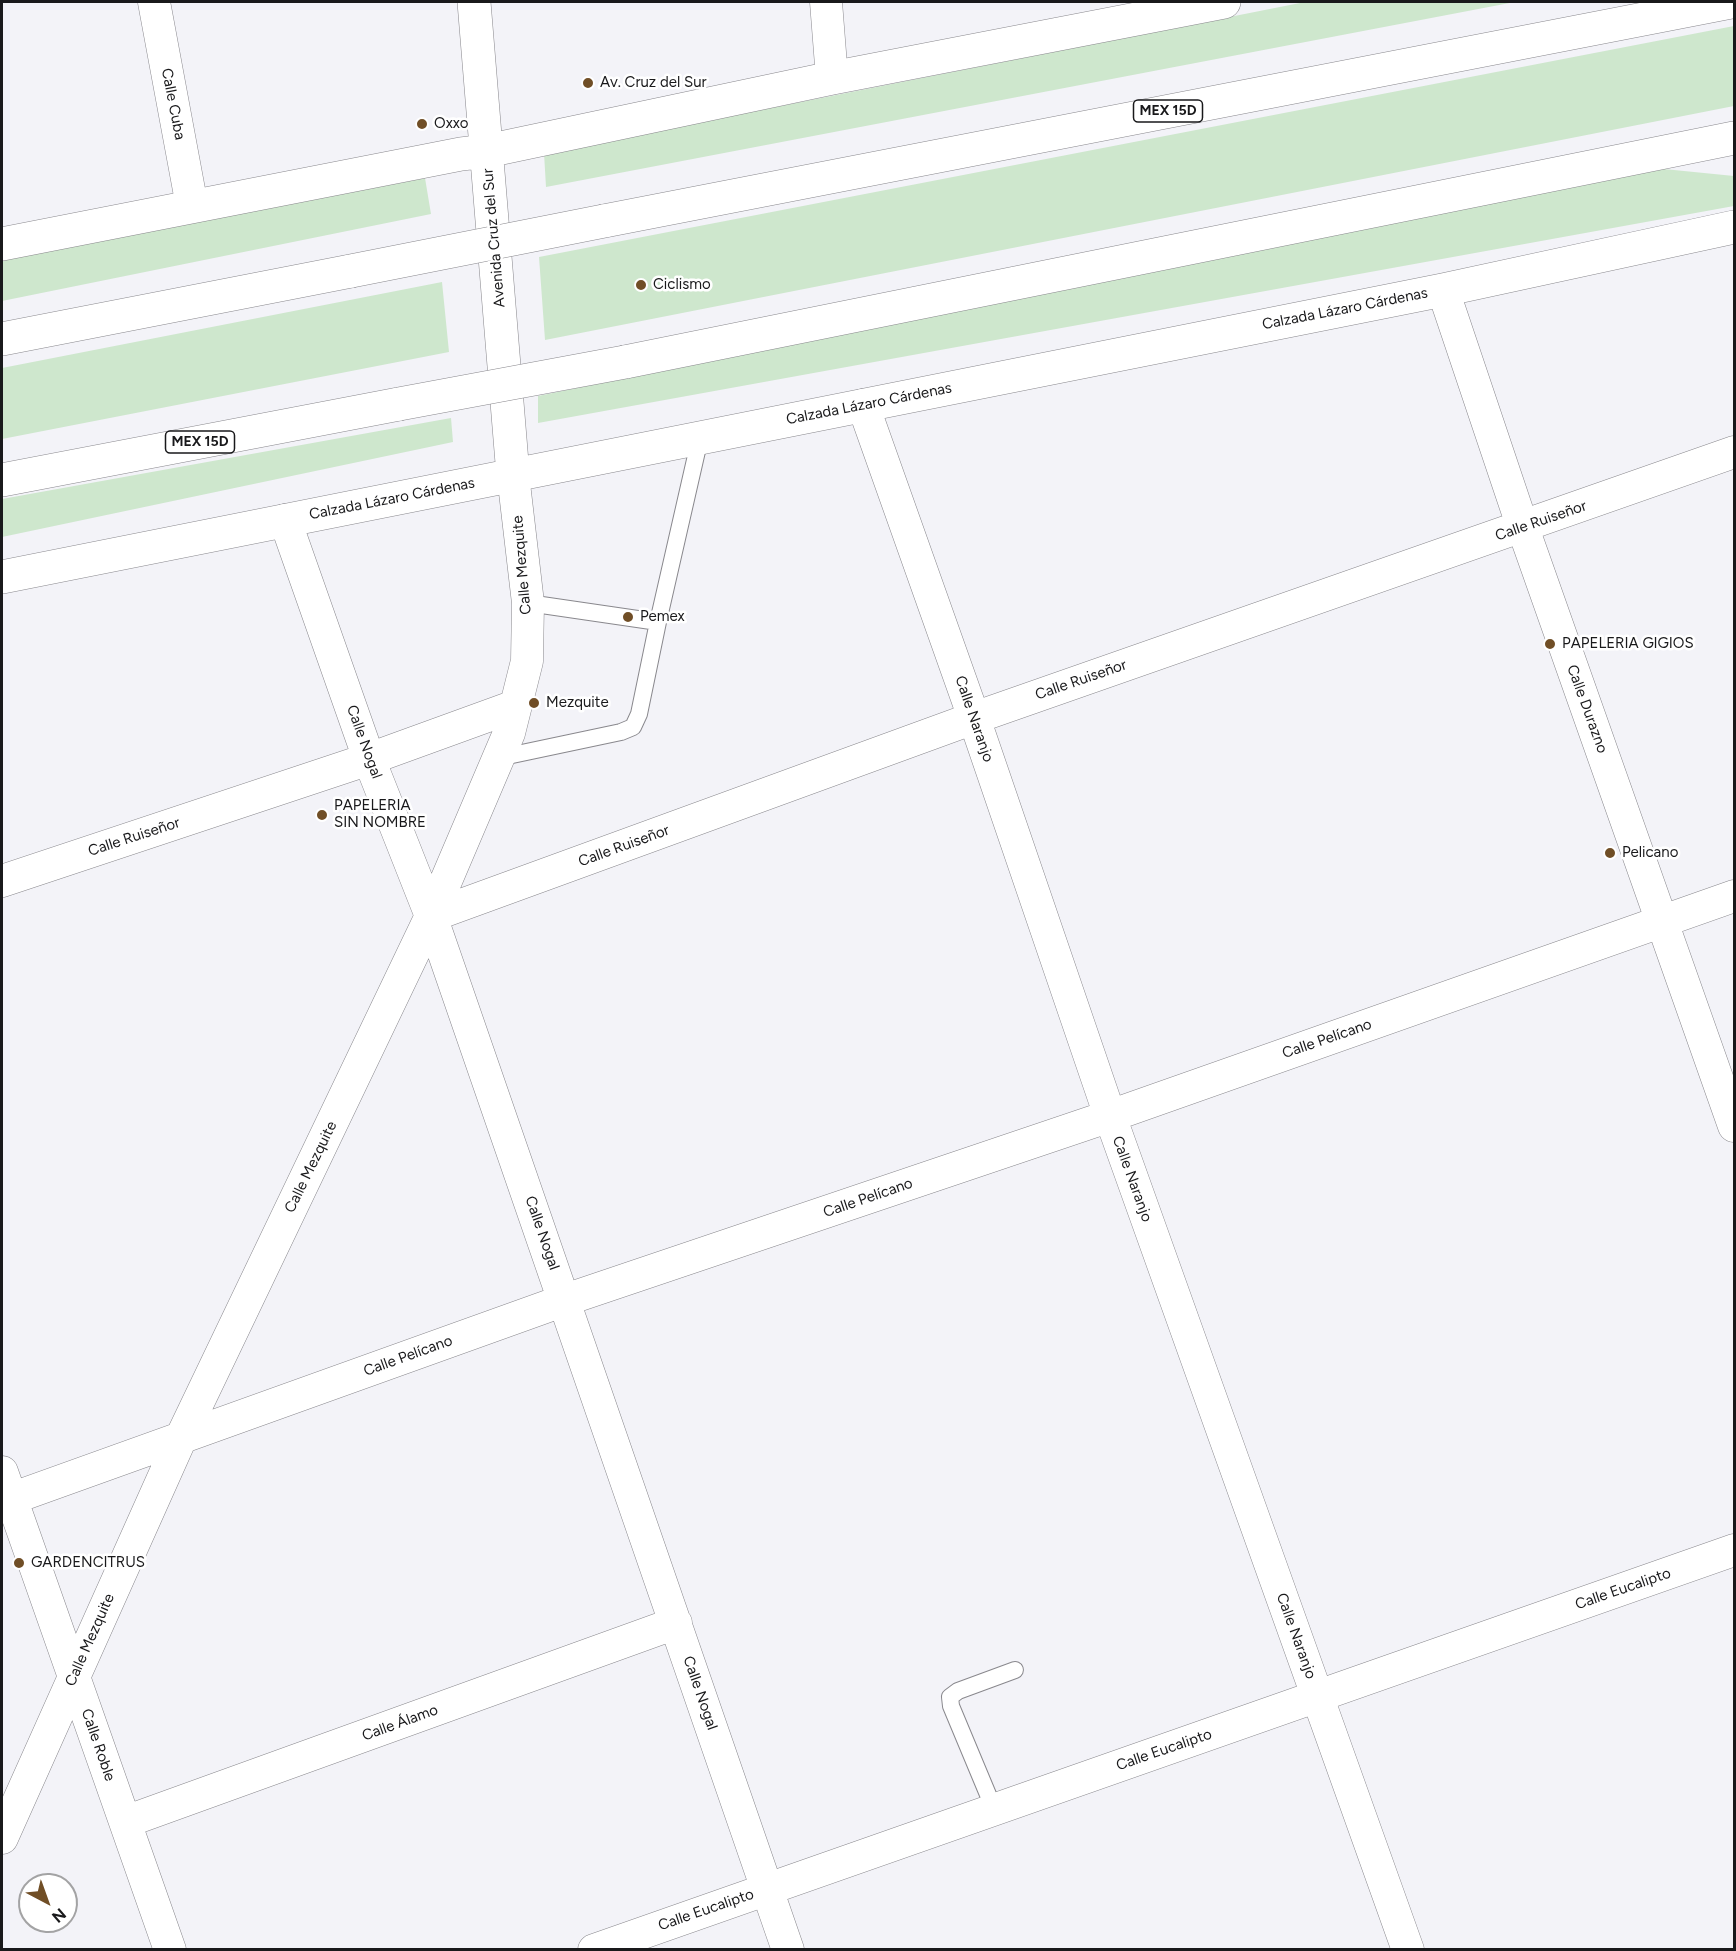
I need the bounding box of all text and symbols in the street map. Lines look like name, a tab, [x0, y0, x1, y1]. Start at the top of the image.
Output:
street label: Calle Cuba	[157, 67, 189, 141]
place label: Av. Cruz del Sur	[600, 74, 707, 92]
marker: Av. Cruz del Sur	[581, 76, 595, 90]
road number: MEX 15D	[1134, 100, 1202, 122]
place label: Oxxo	[434, 115, 469, 133]
marker: Oxxo	[415, 117, 429, 131]
street label: Avenida Cruz del Sur	[479, 168, 509, 308]
place label: Ciclismo	[653, 276, 711, 294]
marker: Ciclismo	[634, 278, 648, 292]
street label: Calzada Lázaro Cárdenas	[1261, 284, 1429, 334]
street label: Calzada Lázaro Cárdenas	[785, 379, 953, 429]
road number: MEX 15D	[166, 431, 234, 453]
street label: Calzada Lázaro Cárdenas	[308, 474, 476, 524]
street label: Calle Ruiseñor	[1493, 497, 1589, 545]
street label: Calle Mezquite	[509, 515, 535, 615]
place label: Pemex	[640, 608, 685, 626]
marker: Pemex	[621, 610, 635, 624]
place label: PAPELERIA GIGIOS	[1562, 635, 1694, 653]
marker: PAPELERIA GIGIOS	[1543, 637, 1557, 651]
street label: Calle Ruiseñor	[1033, 656, 1129, 704]
street label: Calle Durazno	[1563, 662, 1611, 756]
street label: Calle Naranjo	[951, 674, 997, 764]
place label: Mezquite	[546, 694, 609, 712]
marker: Mezquite	[527, 696, 541, 710]
street label: Calle Nogal	[342, 703, 386, 781]
place label: PAPELERIA SIN NOMBRE	[334, 797, 426, 832]
marker: PAPELERIA SIN NOMBRE	[315, 808, 329, 822]
street label: Calle Ruiseñor	[86, 814, 182, 860]
street label: Calle Ruiseñor	[576, 821, 672, 871]
place label: Pelicano	[1622, 844, 1678, 862]
marker: Pelicano	[1603, 846, 1617, 860]
street label: Calle Pelícano	[1280, 1015, 1374, 1063]
street label: Calle Mezquite	[281, 1118, 341, 1216]
street label: Calle Naranjo	[1108, 1134, 1156, 1224]
street label: Calle Pelícano	[821, 1174, 915, 1222]
street label: Calle Nogal	[521, 1194, 563, 1272]
street label: Calle Pelícano	[361, 1332, 455, 1380]
place label: GARDENCITRUS	[31, 1554, 145, 1572]
marker: GARDENCITRUS	[12, 1556, 26, 1570]
street label: Calle Eucalipto	[1573, 1564, 1673, 1614]
street label: Calle Mezquite	[62, 1591, 118, 1689]
street label: Calle Naranjo	[1272, 1591, 1320, 1681]
street label: Calle Nogal	[679, 1654, 721, 1732]
street label: Calle Álamo	[360, 1701, 440, 1745]
street label: Calle Roble	[77, 1706, 119, 1784]
street label: Calle Eucalipto	[1114, 1725, 1214, 1775]
north arrow	[18, 1873, 78, 1933]
street label: Calle Eucalipto	[656, 1885, 756, 1935]
text: N	[48, 1904, 70, 1927]

